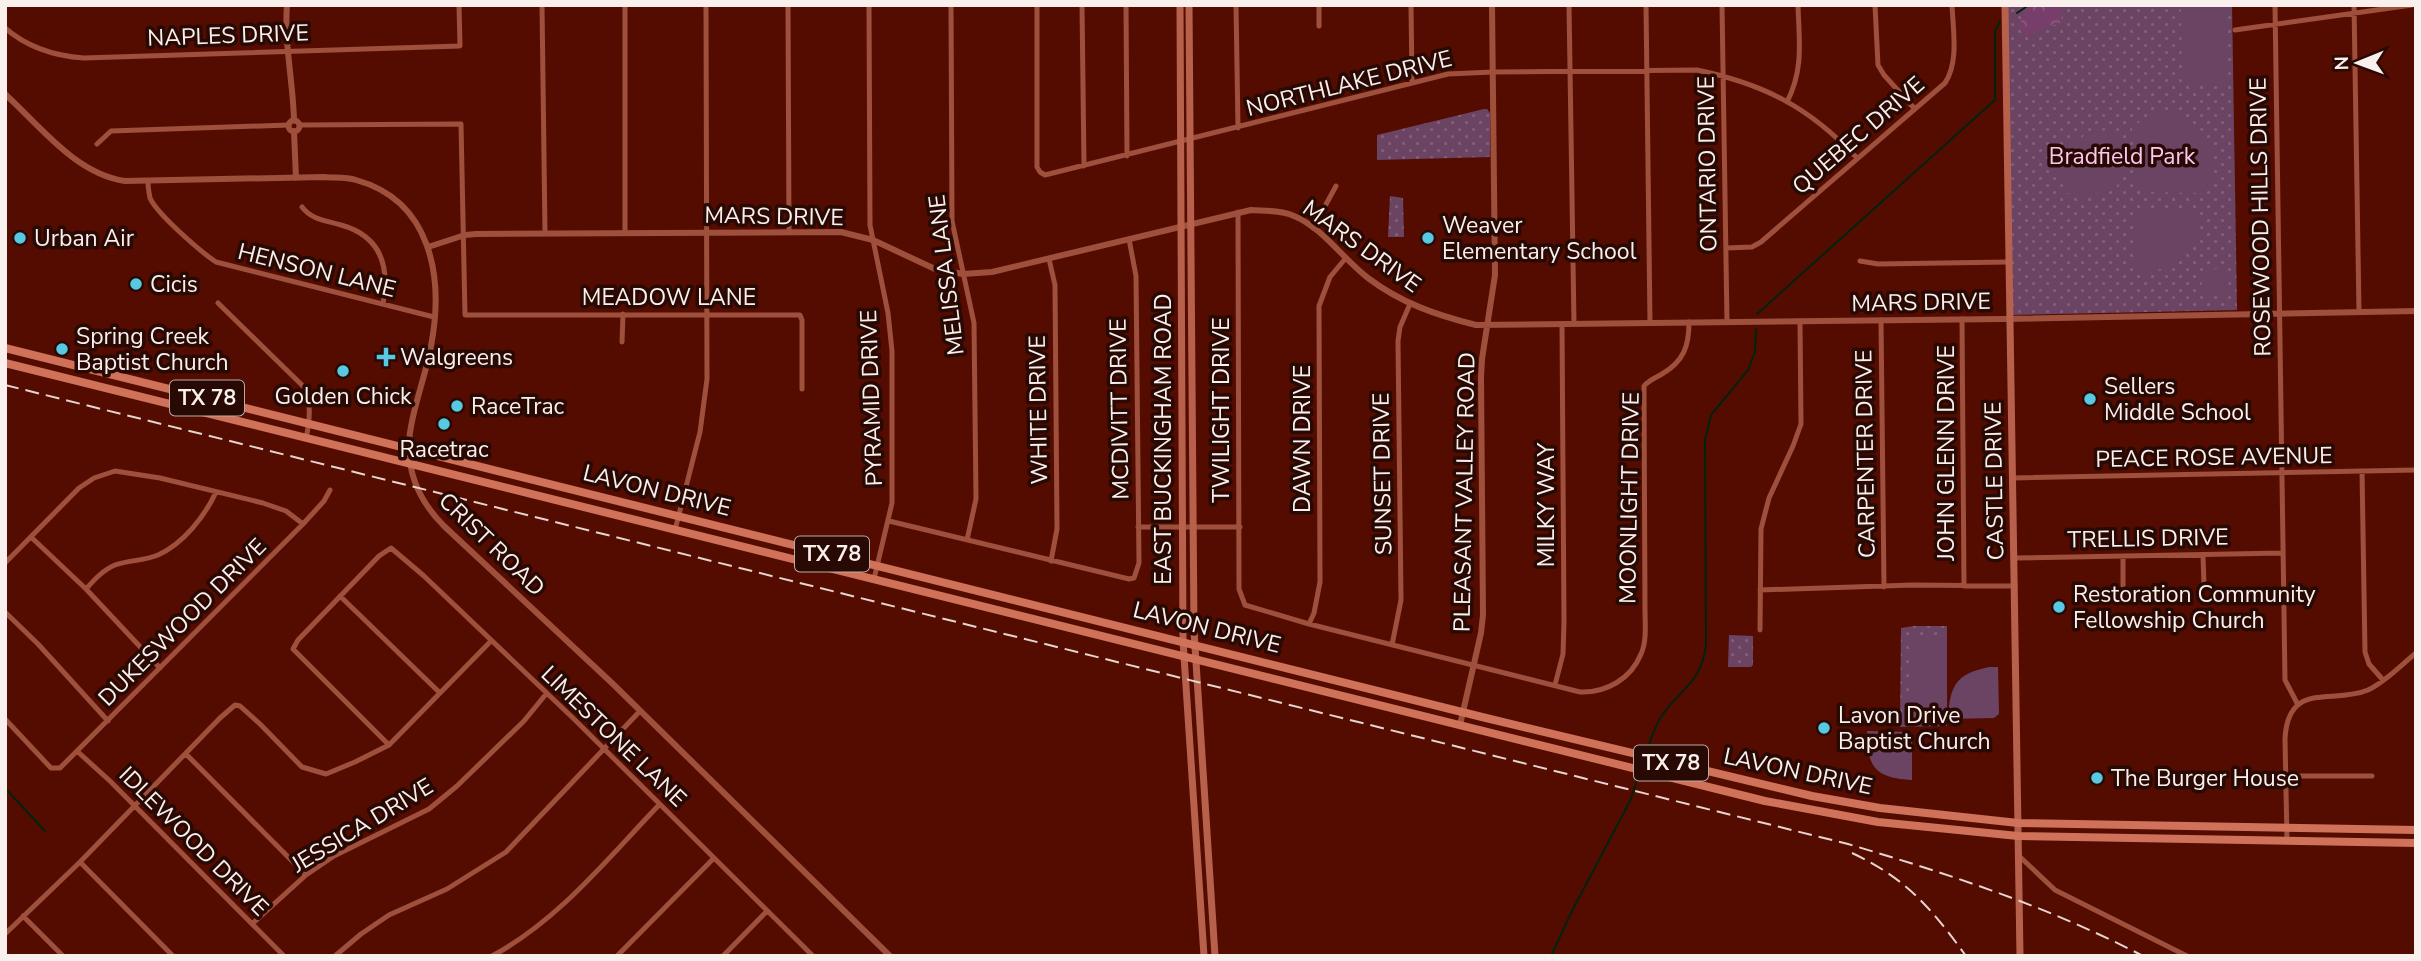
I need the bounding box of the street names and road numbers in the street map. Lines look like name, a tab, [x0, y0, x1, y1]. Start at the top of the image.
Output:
street label: NAPLES DRIVE	[147, 17, 309, 54]
street label: NORTHLAKE DRIVE	[1243, 43, 1455, 124]
street label: QUEBEC DRIVE	[1786, 69, 1931, 201]
street label: ONTARIO DRIVE	[1690, 76, 1725, 252]
street label: ROSEWOOD HILLS DRIVE	[2243, 77, 2278, 357]
street label: MELISSA LANE	[921, 193, 972, 357]
street label: MARS DRIVE	[1296, 193, 1427, 300]
street label: MARS DRIVE	[704, 200, 844, 233]
street label: HENSON LANE	[235, 236, 399, 305]
street label: MEADOW LANE	[582, 282, 756, 313]
street label: MARS DRIVE	[1851, 286, 1991, 319]
street label: EAST BUCKINGHAM ROAD	[1148, 293, 1179, 585]
street label: PYRAMID DRIVE	[853, 309, 890, 487]
street label: TWILIGHT DRIVE	[1206, 317, 1237, 503]
street label: MCDIVITT DRIVE	[1102, 318, 1137, 500]
street label: WHITE DRIVE	[1022, 335, 1055, 485]
street label: JOHN GLENN DRIVE	[1931, 345, 1962, 562]
street label: CARPENTER DRIVE	[1848, 350, 1883, 558]
street label: PLEASANT VALLEY ROAD	[1447, 352, 1482, 632]
street label: DAWN DRIVE	[1287, 365, 1318, 513]
road number: TX 78	[170, 380, 244, 416]
street label: SUNSET DRIVE	[1366, 392, 1399, 556]
street label: MOONLIGHT DRIVE	[1612, 392, 1647, 604]
street label: CASTLE DRIVE	[1978, 401, 2011, 561]
street label: PEACE ROSE AVENUE	[2095, 440, 2333, 475]
street label: MILKY WAY	[1531, 443, 1562, 567]
street label: LAVON DRIVE	[580, 457, 734, 524]
street label: CRIST ROAD	[432, 486, 552, 603]
street label: TRELLIS DRIVE	[2067, 522, 2229, 555]
street label: DUKESWOOD DRIVE	[91, 531, 273, 713]
road number: TX 78	[795, 536, 869, 572]
street label: LAVON DRIVE	[1130, 594, 1284, 661]
street label: LIMESTONE LANE	[534, 659, 693, 814]
street label: LAVON DRIVE	[1721, 741, 1875, 802]
road number: TX 78	[1634, 746, 1708, 780]
street label: IDLEWOOD DRIVE	[112, 760, 275, 923]
street label: JESSICA DRIVE	[285, 771, 439, 880]

